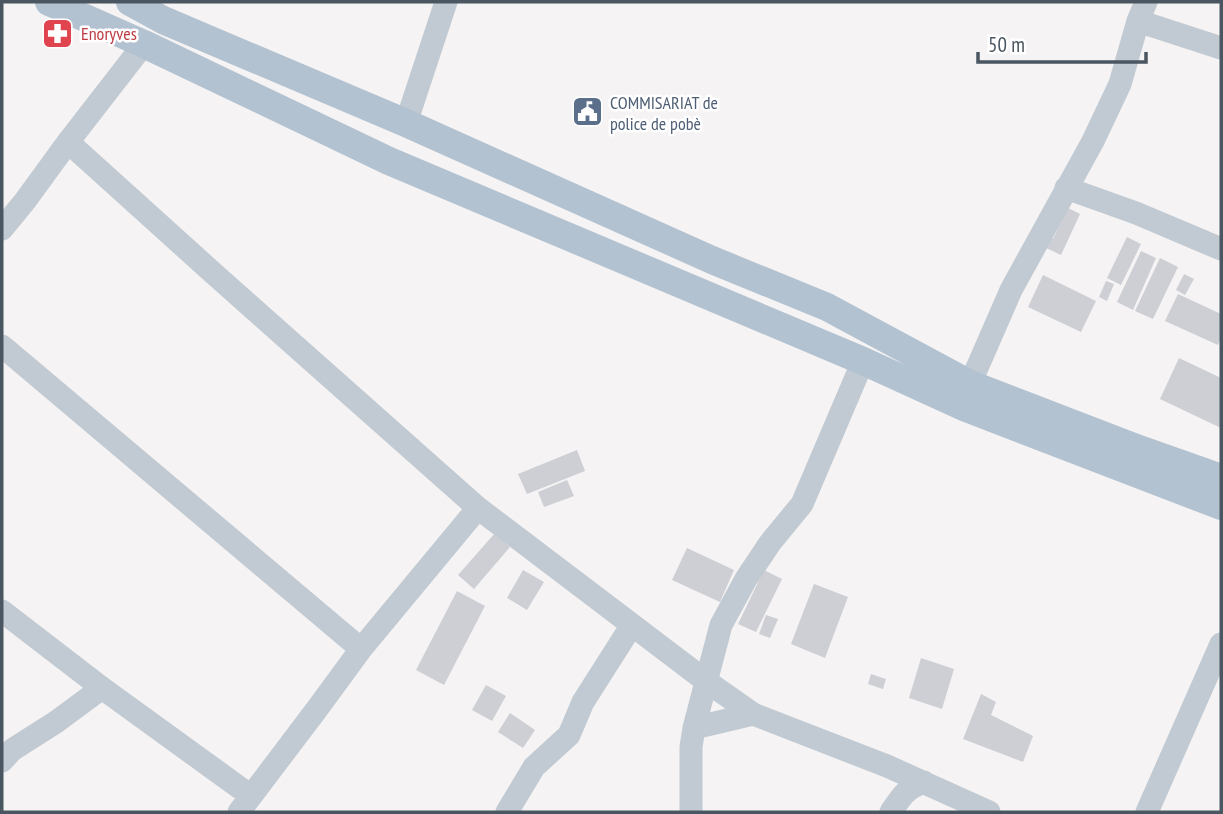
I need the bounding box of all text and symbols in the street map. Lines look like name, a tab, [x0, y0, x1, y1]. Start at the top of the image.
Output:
pharmacy icon: Enoryves	[41, 16, 75, 50]
scale bar	[978, 21, 1146, 65]
place label: Enoryves	[81, 22, 137, 45]
text: 50 m	[988, 31, 1025, 58]
place label: COMMISARIAT de police de pobè	[610, 91, 718, 135]
public building icon: COMMISARIAT de police de pobè	[570, 95, 604, 129]

